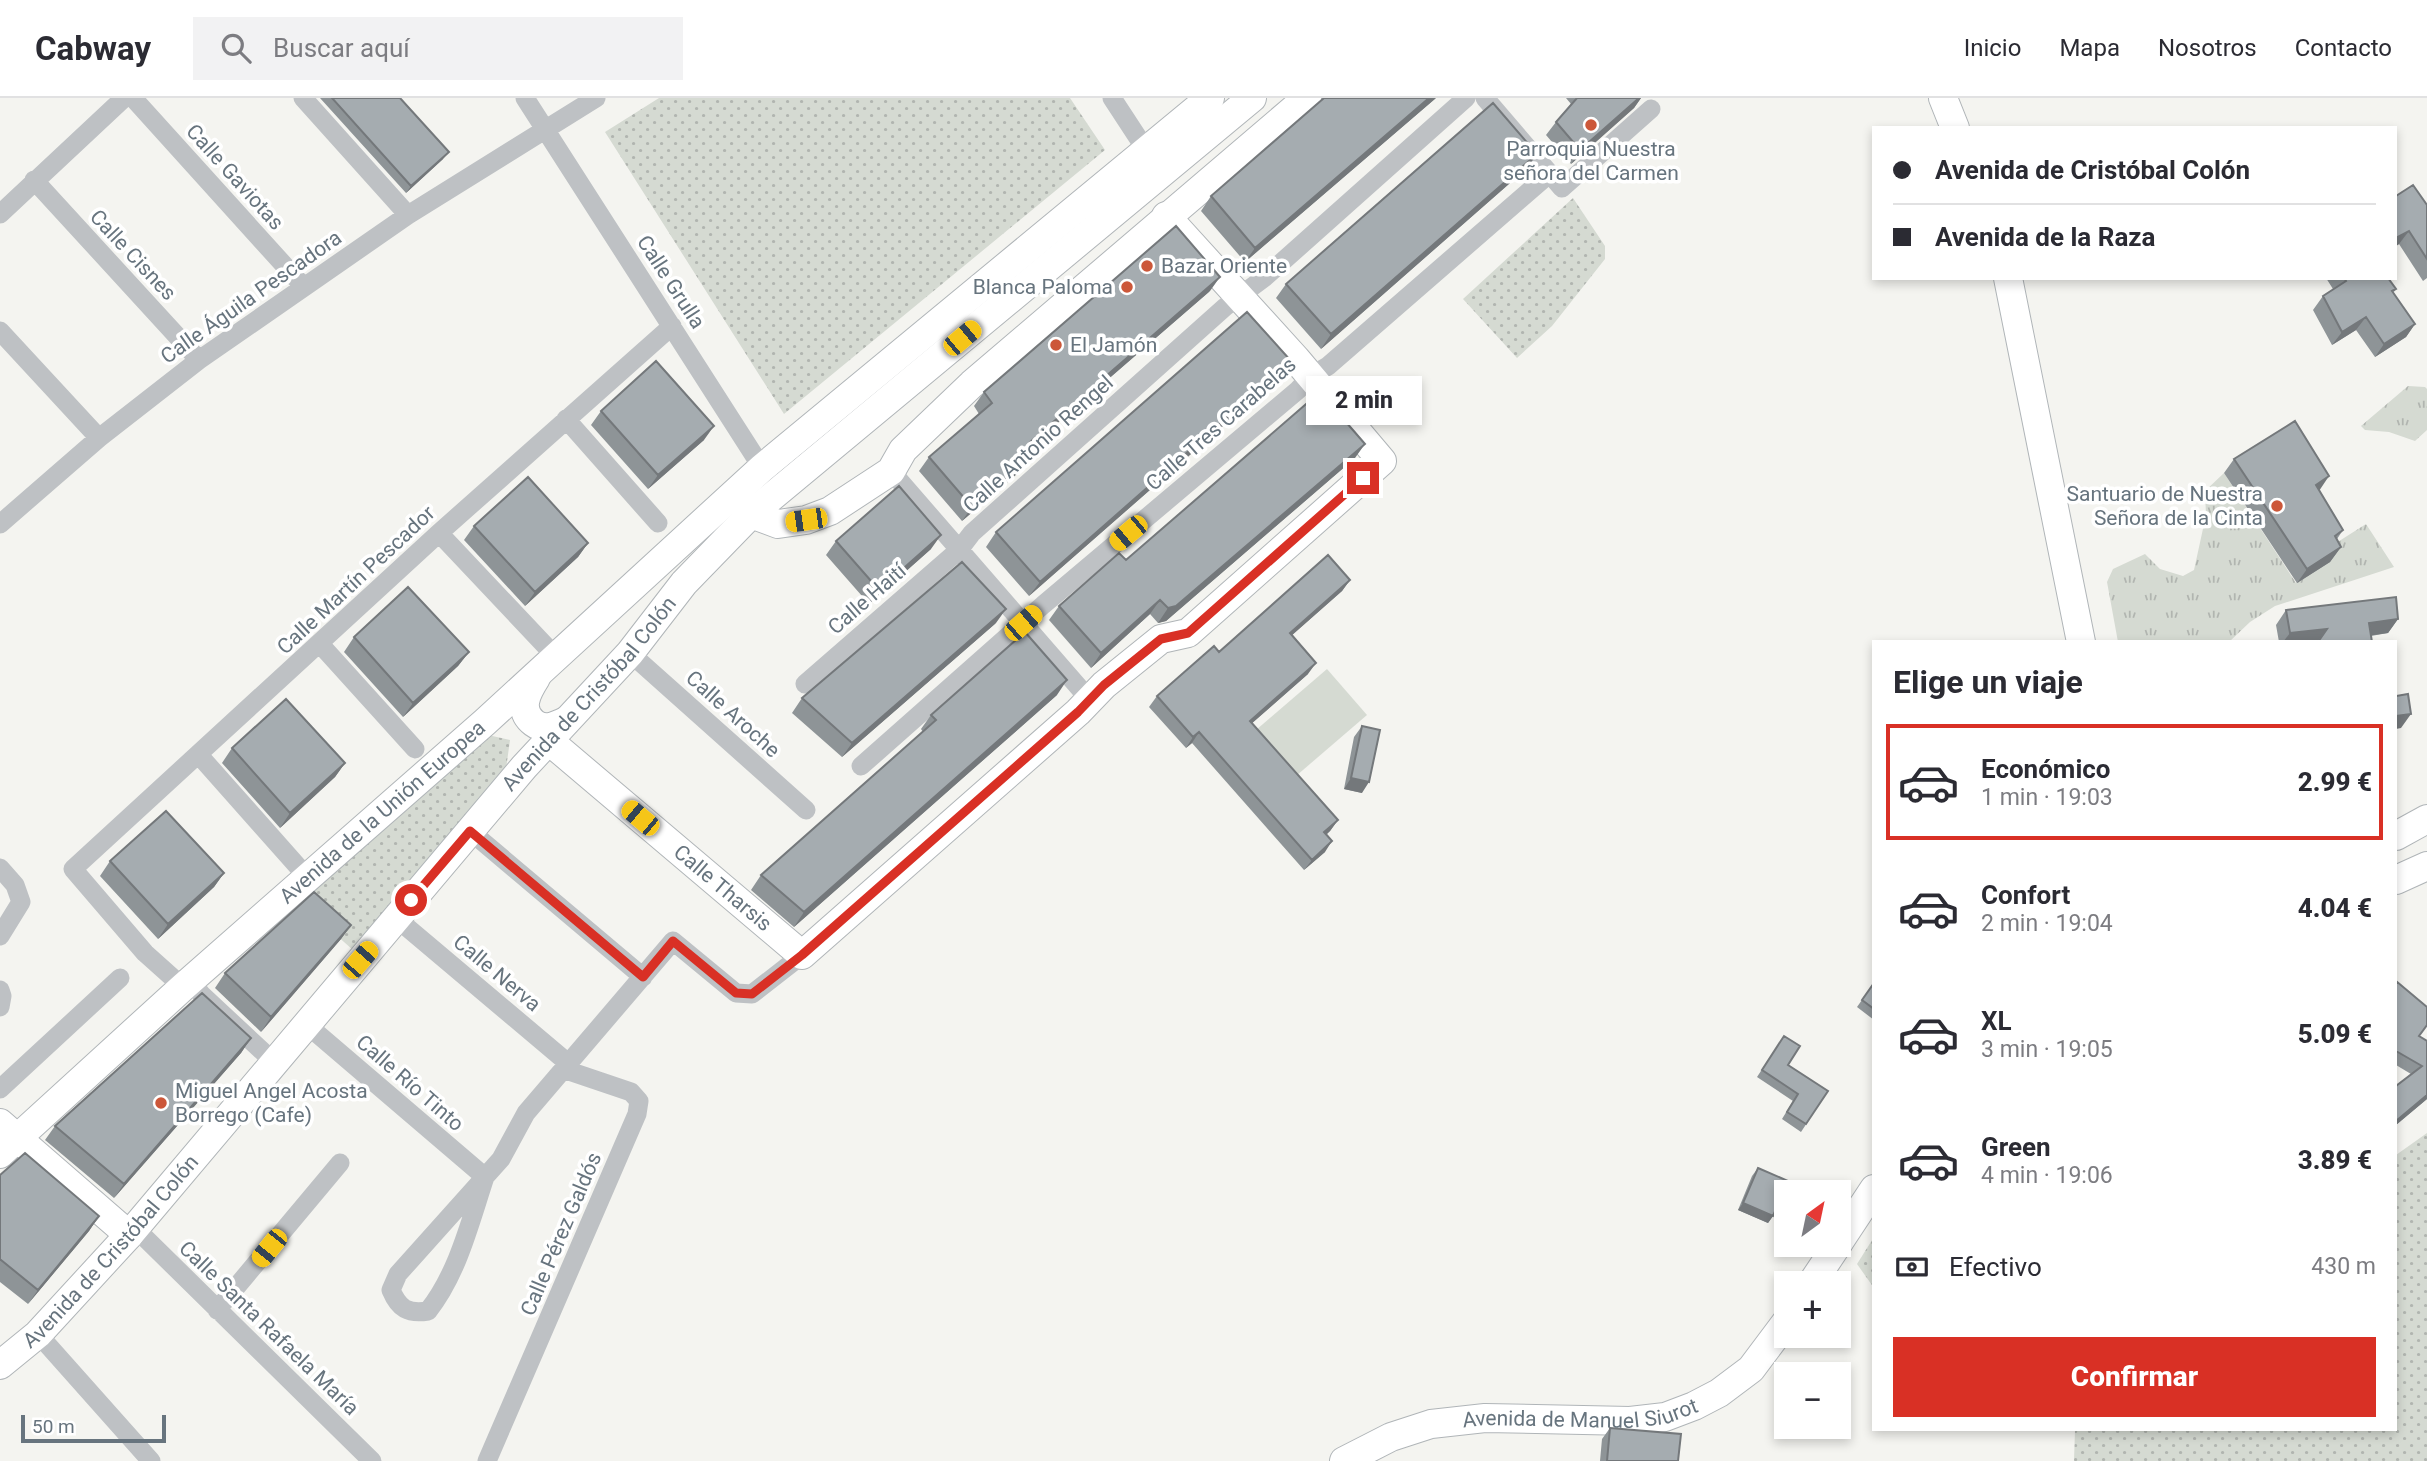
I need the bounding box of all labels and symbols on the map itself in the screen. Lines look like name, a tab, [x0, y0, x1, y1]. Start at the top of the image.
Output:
marker: Parroquia Nuestra señora del Carmen	[1583, 117, 1599, 133]
street label: Calle Gaviotas	[181, 119, 289, 235]
place label: Parroquia Nuestra señora del Carmen	[1503, 137, 1679, 185]
street label: Calle Cisnes	[85, 205, 181, 305]
street label: Calle Águila Pescadora	[156, 226, 346, 368]
street label: Calle Grulla	[632, 231, 710, 333]
place label: Bazar Oriente	[1161, 254, 1287, 278]
marker: Bazar Oriente	[1139, 258, 1155, 274]
place label: Blanca Paloma	[973, 275, 1113, 299]
marker: Blanca Paloma	[1119, 279, 1135, 295]
car	[940, 316, 985, 360]
place label: El Jamón	[1070, 333, 1157, 357]
marker: El Jamón	[1048, 337, 1064, 353]
street label: Calle Tres Carabelas	[1141, 352, 1301, 496]
street label: Calle Antonio Rengel	[958, 370, 1118, 518]
callout: 2 min	[1305, 376, 1421, 426]
route end	[1347, 462, 1379, 494]
place label: Santuario de Nuestra Señora de la Cinta	[2067, 482, 2263, 530]
marker: Santuario de Nuestra Señora de la Cinta	[2269, 498, 2285, 514]
street label: Calle Martín Pescador	[272, 501, 440, 659]
car	[784, 507, 829, 533]
car	[1106, 511, 1151, 555]
street label: Calle Haití	[823, 558, 911, 639]
street label: Avenida de Cristóbal Colón	[497, 592, 681, 796]
car	[1001, 601, 1046, 645]
street label: Calle Aroche	[681, 666, 785, 762]
street label: Avenida de la Unión Europea	[275, 716, 490, 909]
car	[618, 796, 663, 840]
street label: Calle Tharsis	[669, 840, 777, 936]
route start	[395, 884, 427, 916]
street label: Calle Nerva	[448, 930, 546, 1016]
car	[339, 937, 382, 983]
street label: Calle Río Tinto	[351, 1030, 469, 1136]
place label: Miguel Angel Acosta Borrego (Cafe)	[175, 1079, 368, 1127]
marker: Miguel Angel Acosta Borrego (Cafe)	[153, 1095, 169, 1111]
street label: Calle Pérez Galdós	[516, 1149, 606, 1319]
street label: Avenida de Cristóbal Colón	[18, 1150, 203, 1353]
north arrow	[1774, 1180, 1852, 1256]
car	[248, 1225, 291, 1271]
street label: Calle Santa Rafaela María	[174, 1236, 364, 1420]
street label: Avenida de Manuel Siurot	[1461, 1394, 1701, 1433]
scale bar	[21, 1412, 166, 1444]

